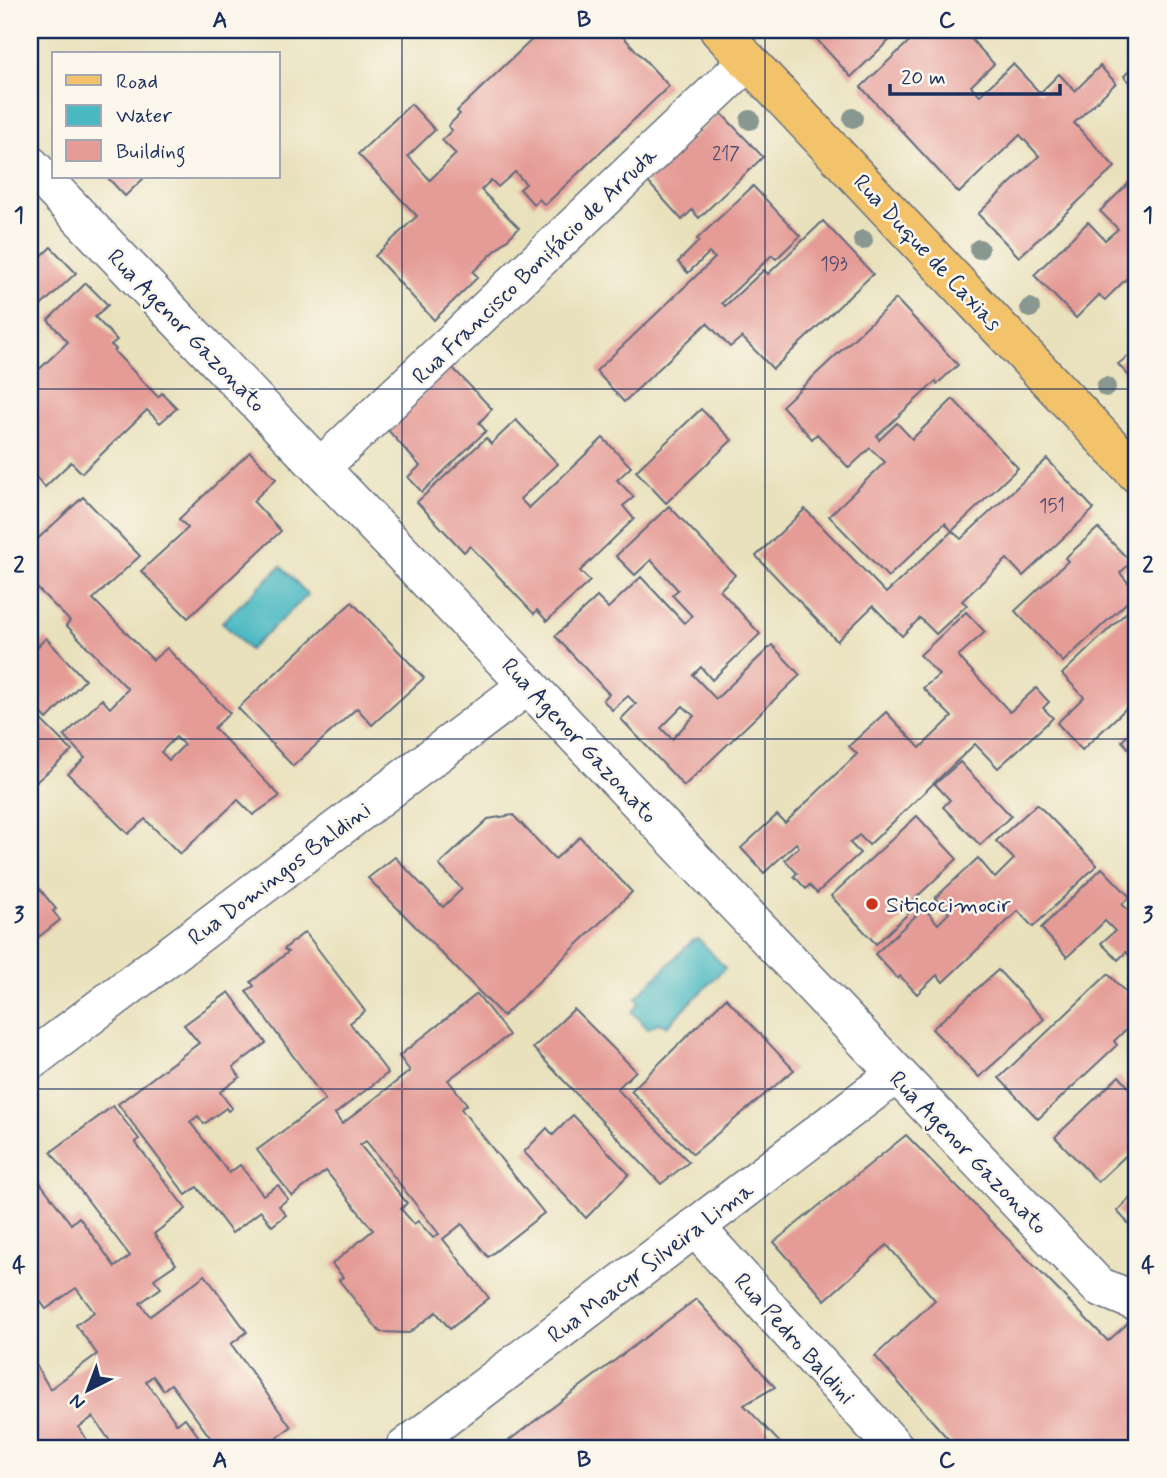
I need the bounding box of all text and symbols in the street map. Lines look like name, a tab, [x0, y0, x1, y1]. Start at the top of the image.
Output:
text: A	[212, 6, 228, 36]
text: B	[577, 6, 592, 36]
text: C	[939, 6, 956, 36]
legend	[52, 52, 280, 178]
scale bar	[890, 52, 1060, 96]
text: 20 m	[901, 64, 946, 92]
text: Road	[116, 68, 158, 96]
text: Water	[116, 102, 172, 130]
text: Building	[116, 138, 186, 168]
street label: Rua Francisco Bonifácio de Arruda	[406, 141, 664, 392]
house number: 217	[712, 142, 740, 167]
street label: Rua Duque de Caxias	[846, 168, 1007, 338]
text: 1	[14, 201, 24, 231]
text: 1	[1143, 201, 1153, 231]
street label: Rua Agenor Gazonato	[100, 243, 272, 420]
house number: 193	[820, 252, 848, 277]
house number: 151	[1039, 494, 1065, 519]
text: 2	[13, 551, 25, 581]
text: 2	[1142, 551, 1154, 581]
street label: Rua Agenor Gazonato	[494, 652, 663, 831]
street label: Rua Domingos Baldini	[183, 796, 378, 953]
place label: Siticocimocir	[886, 891, 1011, 921]
marker: Siticocimocir	[864, 896, 880, 912]
text: 3	[14, 901, 25, 931]
text: 3	[1143, 901, 1154, 931]
street label: Rua Agenor Gazonato	[882, 1065, 1054, 1242]
street label: Rua Moacyr Silveira Lima	[542, 1176, 760, 1351]
text: 4	[12, 1251, 26, 1281]
text: 4	[1141, 1251, 1155, 1281]
street label: Rua Pedro Baldini	[726, 1267, 861, 1412]
north arrow	[52, 1356, 122, 1426]
text: N	[65, 1388, 91, 1415]
text: A	[212, 1446, 228, 1476]
text: B	[577, 1446, 592, 1476]
text: C	[939, 1446, 956, 1476]

